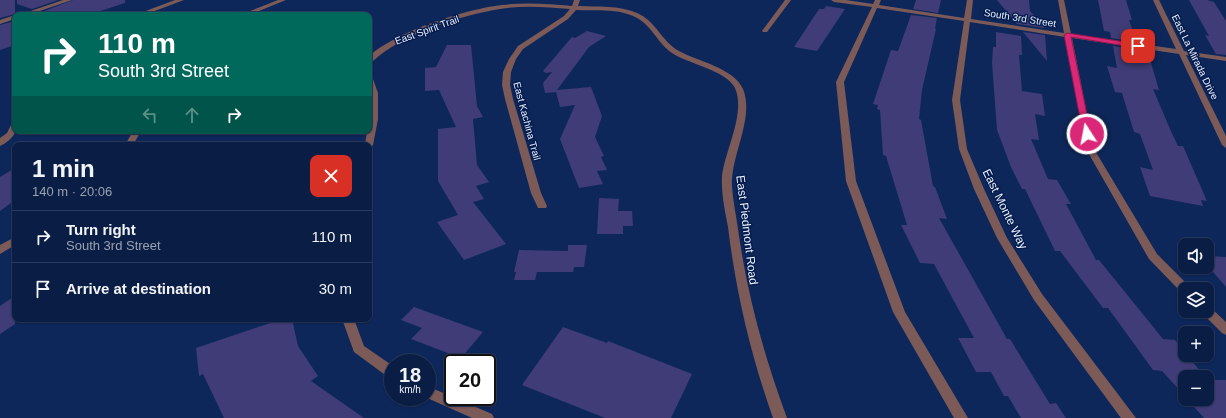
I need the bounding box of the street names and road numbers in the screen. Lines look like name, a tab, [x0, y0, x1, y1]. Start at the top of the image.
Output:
street label: South 3rd Street	[983, 7, 1057, 29]
street label: East Spirit Trail	[394, 13, 460, 47]
street label: East La Mirada Drive	[1170, 13, 1221, 102]
street label: East Kachina Trail	[511, 81, 543, 161]
street label: East Monte Way	[980, 167, 1030, 251]
street label: East Piedmont Road	[733, 175, 761, 285]

